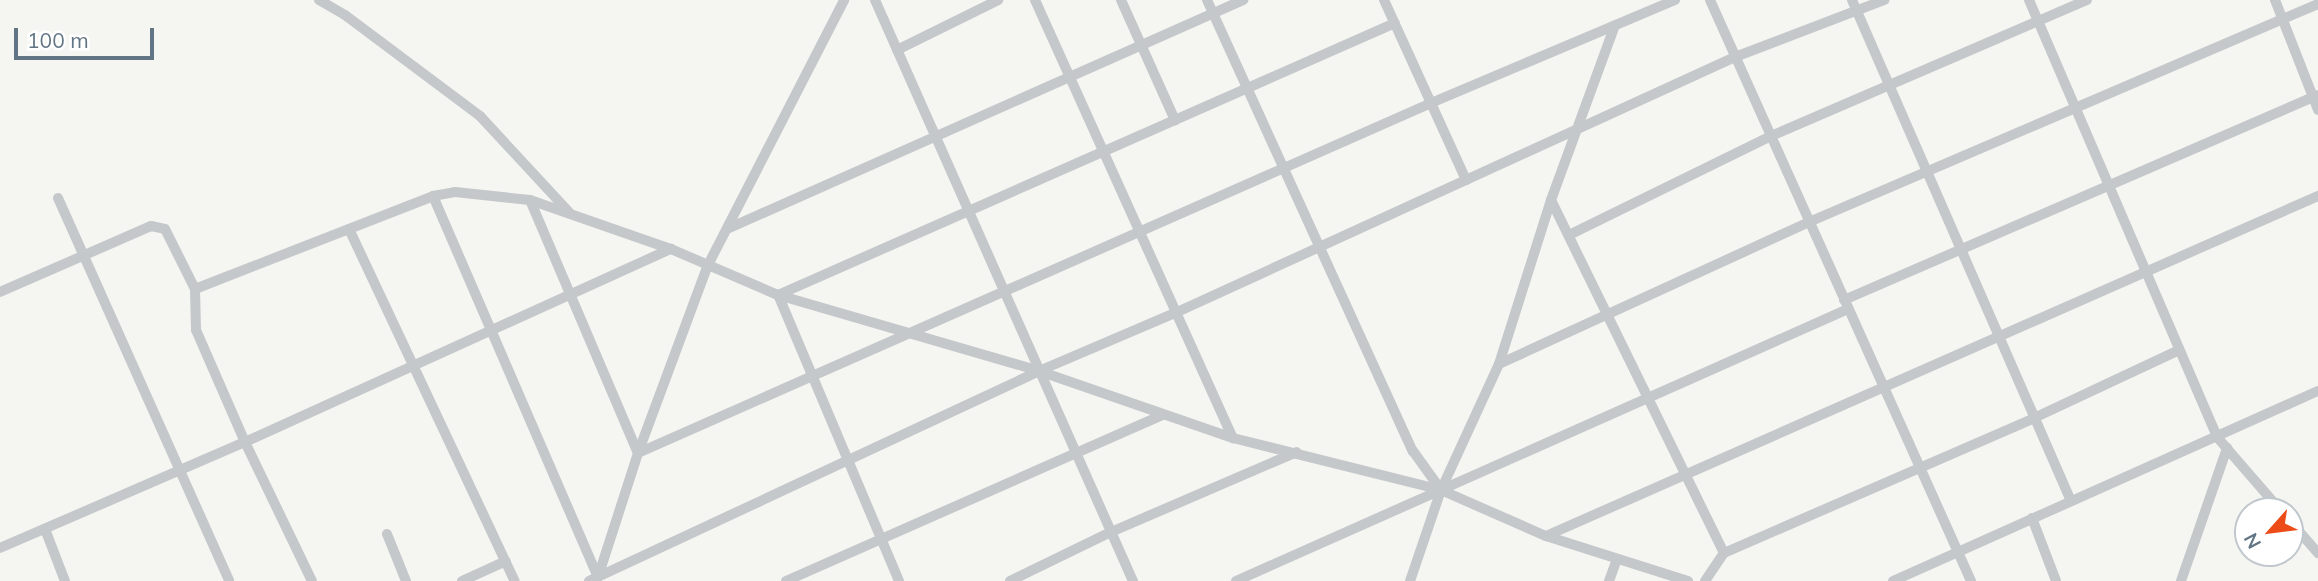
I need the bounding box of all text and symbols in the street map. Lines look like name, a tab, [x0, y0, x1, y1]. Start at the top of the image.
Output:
scale bar	[18, 14, 158, 58]
text: 100 m	[27, 27, 89, 53]
north arrow	[2234, 497, 2304, 567]
text: N	[2238, 529, 2266, 553]

